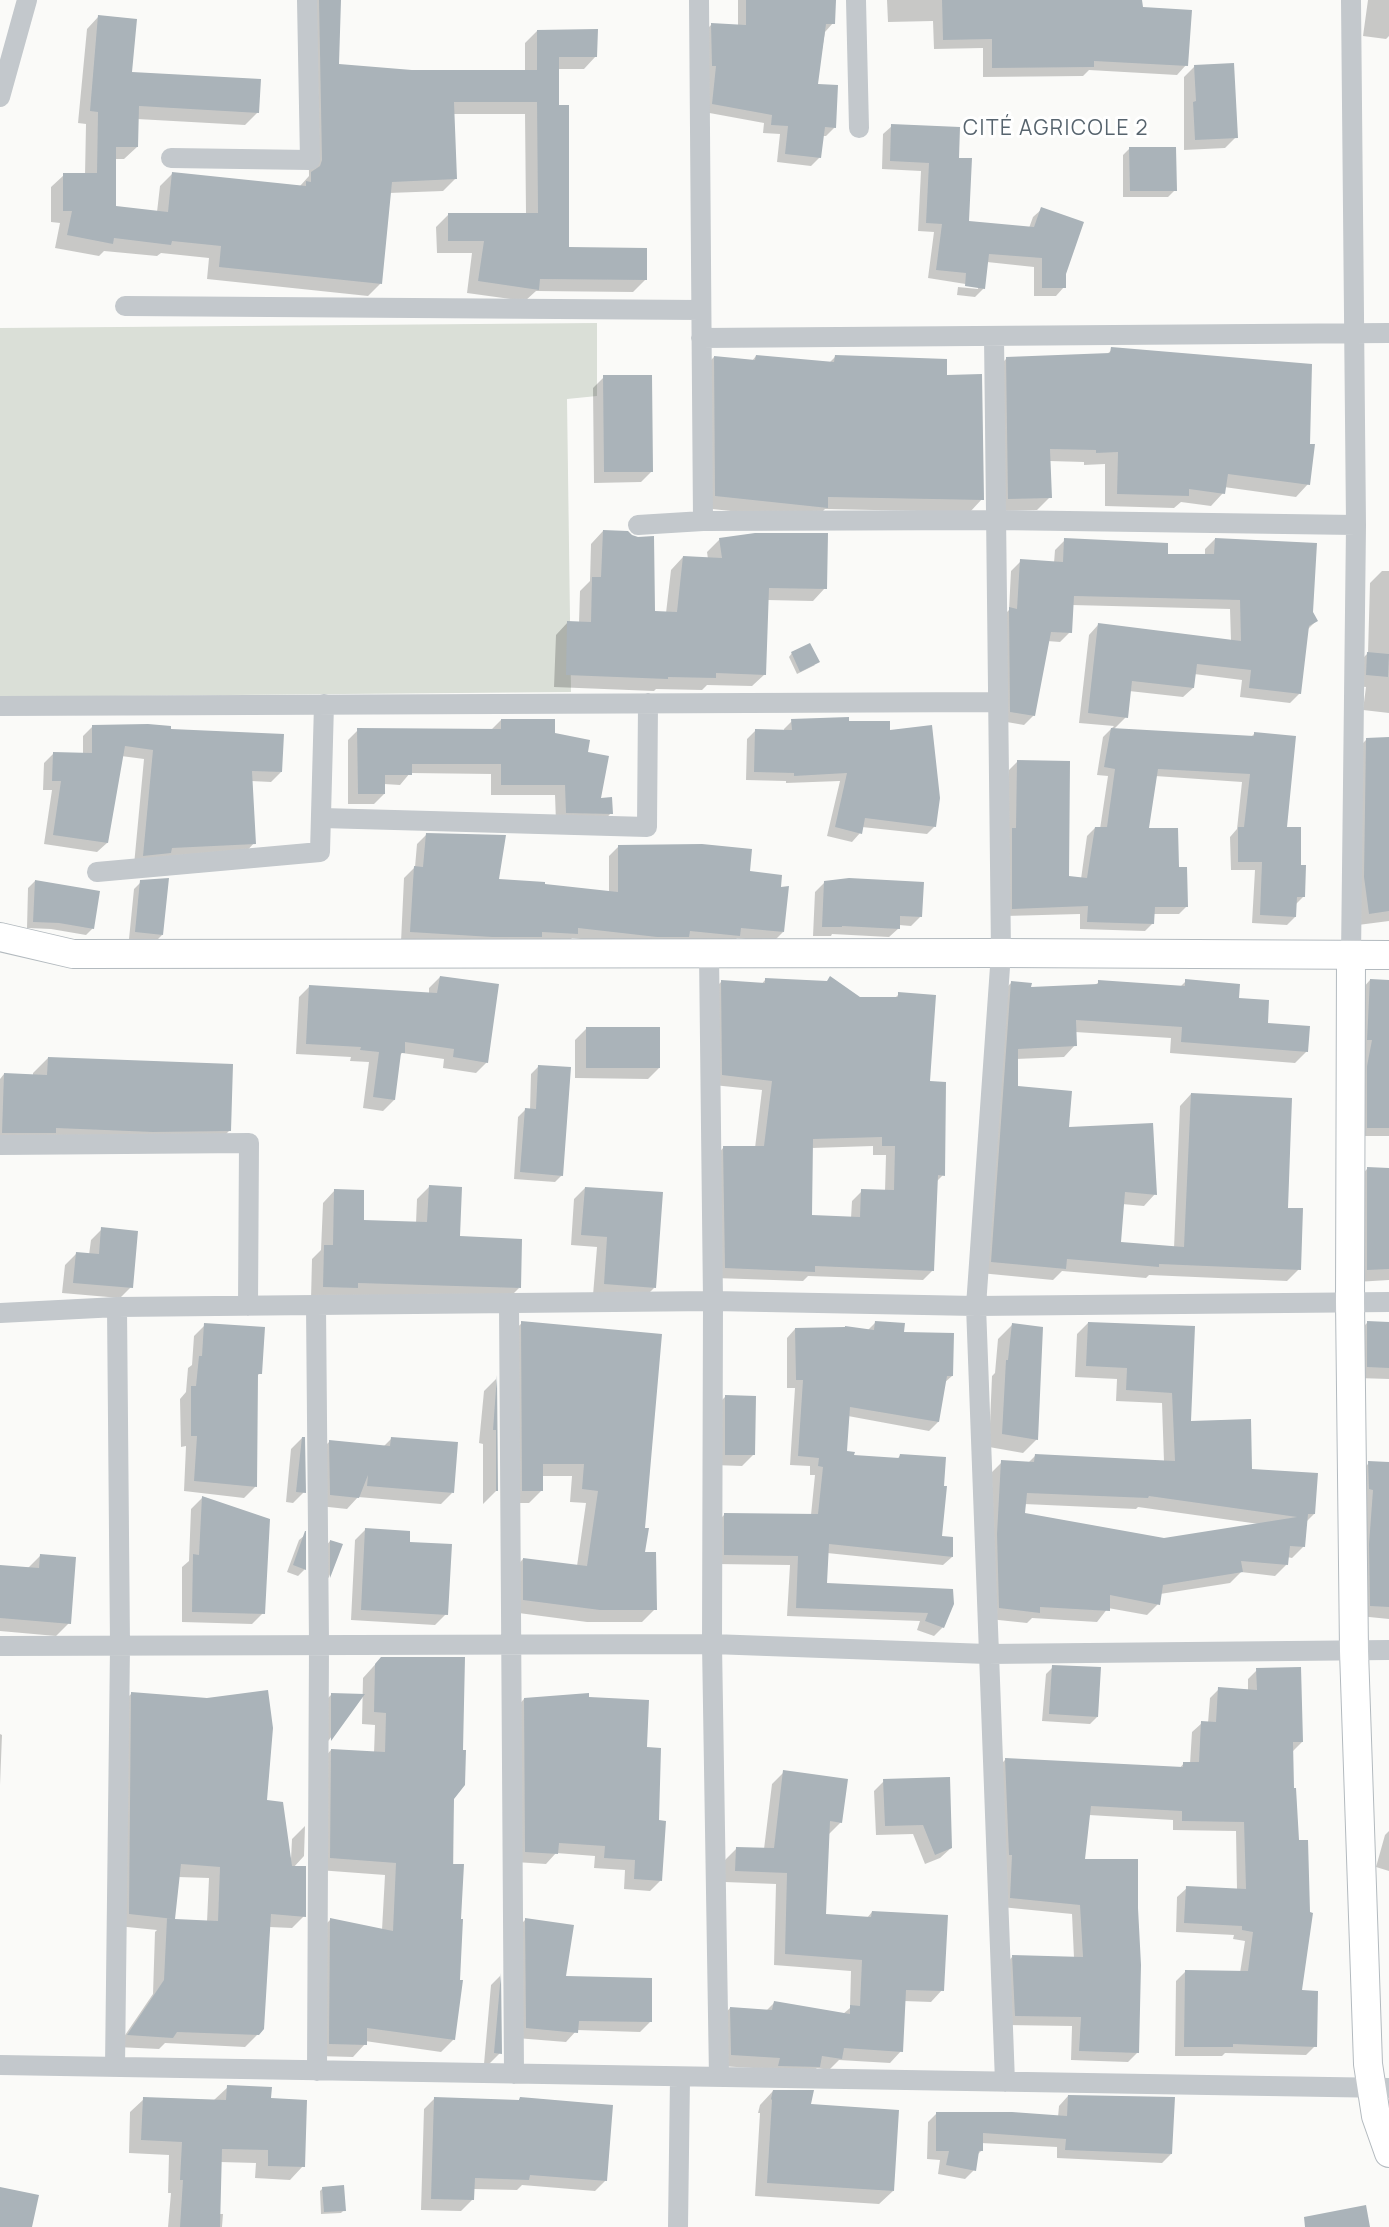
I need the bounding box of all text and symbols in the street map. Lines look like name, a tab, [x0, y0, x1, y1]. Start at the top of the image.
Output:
district label: CITÉ AGRICOLE 2	[963, 116, 1149, 142]

